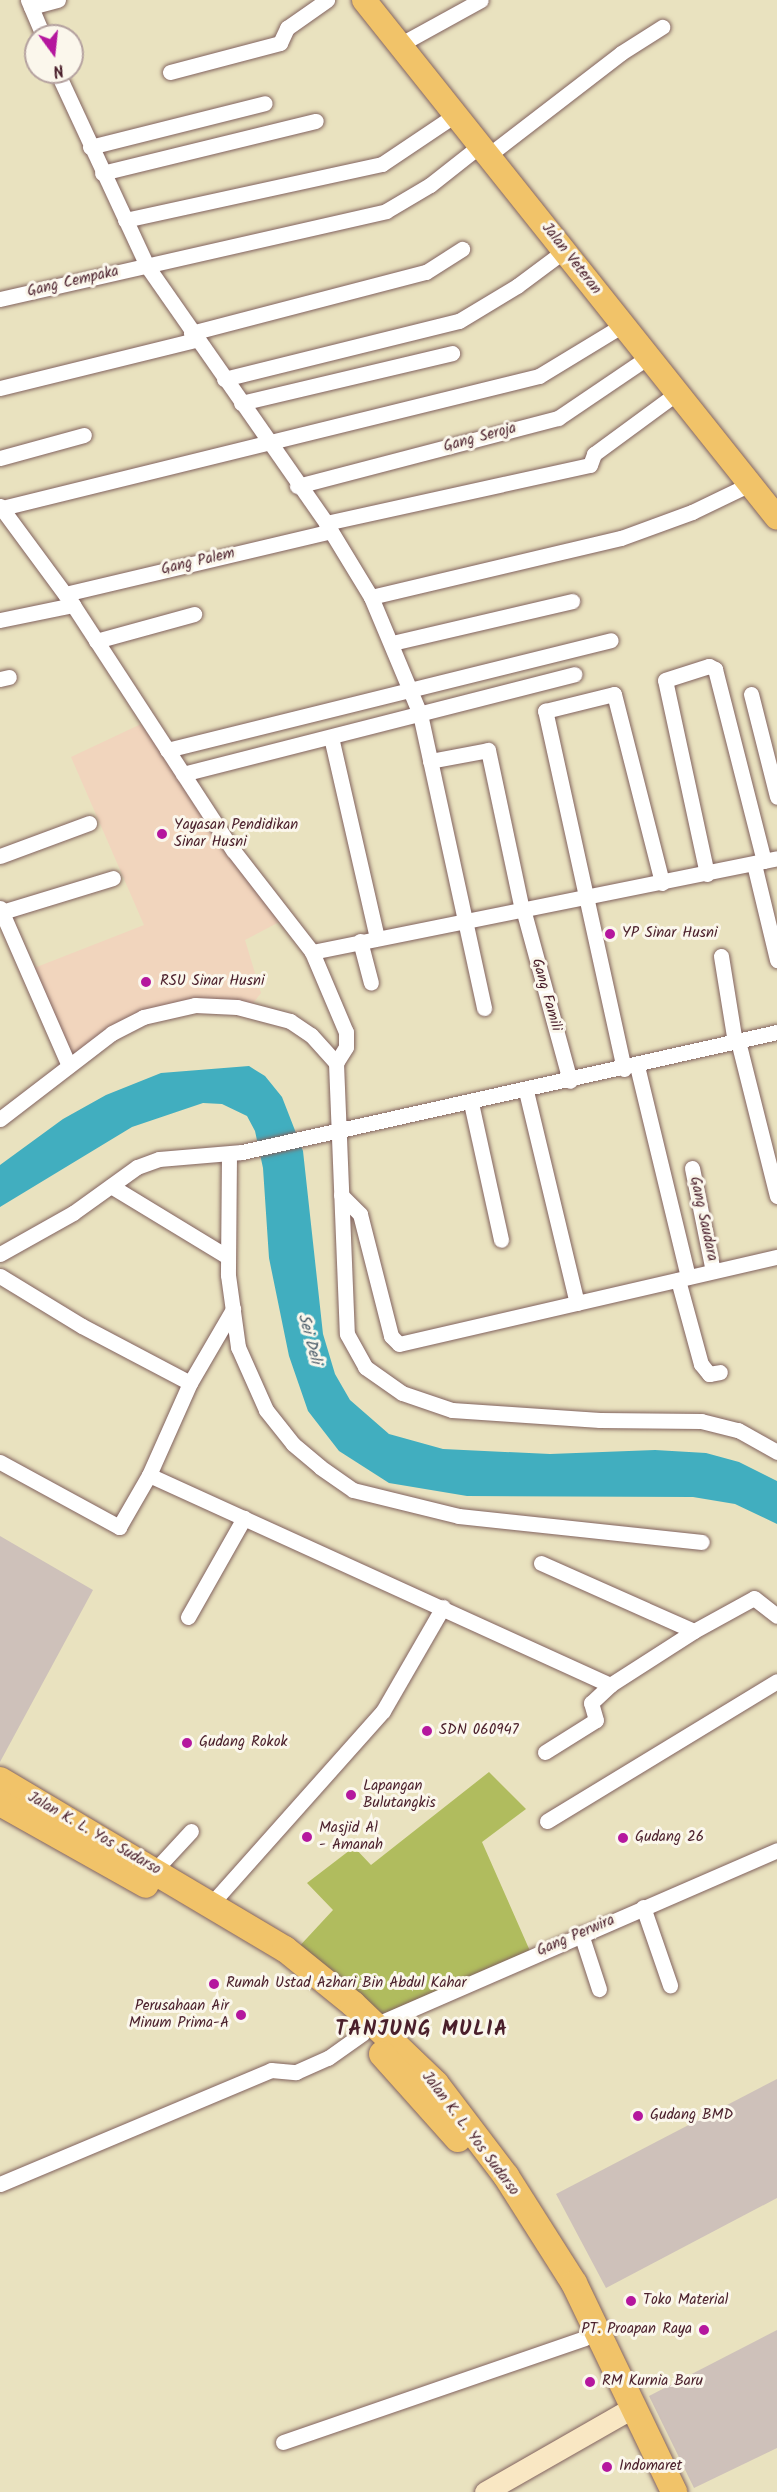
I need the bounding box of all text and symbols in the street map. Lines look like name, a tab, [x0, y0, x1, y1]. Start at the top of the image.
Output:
north arrow	[24, 24, 84, 84]
text: N	[50, 57, 66, 83]
street label: Jalan Veteran	[537, 220, 605, 298]
street label: Gang Cempaka	[26, 263, 120, 301]
street label: Gang Seroja	[442, 420, 518, 456]
street label: Gang Palem	[159, 545, 237, 579]
place label: Yayasan Pendidikan Sinar Husni	[174, 816, 298, 851]
marker: Yayasan Pendidikan Sinar Husni	[155, 827, 169, 841]
place label: YP Sinar Husni	[622, 925, 718, 943]
marker: YP Sinar Husni	[603, 927, 617, 941]
street label: Gang Famili	[527, 956, 565, 1034]
marker: RSU Sinar Husni	[137, 973, 155, 991]
place label: RSU Sinar Husni	[160, 973, 264, 991]
street label: Gang Saudara	[685, 1175, 721, 1263]
water label: Sei Deli	[293, 1312, 325, 1366]
place label: SDN 060947	[439, 1722, 519, 1740]
marker: SDN 060947	[420, 1724, 434, 1738]
place label: Gudang Rokok	[199, 1734, 287, 1752]
marker: Gudang Rokok	[180, 1736, 194, 1750]
place label: Lapangan Bulutangkis	[363, 1777, 436, 1812]
marker: Lapangan Bulutangkis	[344, 1788, 358, 1802]
street label: Jalan K. L. Yos Sudarso	[24, 1789, 164, 1879]
place label: Masjid Al - Amanah	[319, 1819, 383, 1854]
place label: Gudang 26	[635, 1829, 704, 1847]
marker: Masjid Al - Amanah	[300, 1830, 314, 1844]
marker: Gudang 26	[616, 1831, 630, 1845]
street label: Gang Perwira	[534, 1912, 618, 1960]
place label: Rumah Ustad Azhari Bin Abdul Kahar	[226, 1975, 467, 1993]
marker: Rumah Ustad Azhari Bin Abdul Kahar	[207, 1977, 221, 1991]
place label: Perusahaan Air Minum Prima-A	[129, 1997, 229, 2032]
marker: Perusahaan Air Minum Prima-A	[234, 2008, 248, 2022]
district label: TANJUNG MULIA	[335, 2017, 509, 2043]
street label: Jalan K. L. Yos Sudarso	[417, 2068, 523, 2200]
place label: Gudang BMD	[650, 2107, 733, 2125]
marker: Gudang BMD	[631, 2109, 645, 2123]
place label: Toko Material	[643, 2292, 728, 2310]
marker: Toko Material	[624, 2294, 638, 2308]
place label: PT. Proapan Raya	[581, 2321, 692, 2339]
marker: PT. Proapan Raya	[697, 2323, 711, 2337]
place label: RM Kurnia Baru	[602, 2373, 703, 2391]
marker: RM Kurnia Baru	[583, 2375, 597, 2389]
place label: Indomaret	[619, 2458, 682, 2476]
marker: Indomaret	[600, 2460, 614, 2474]

